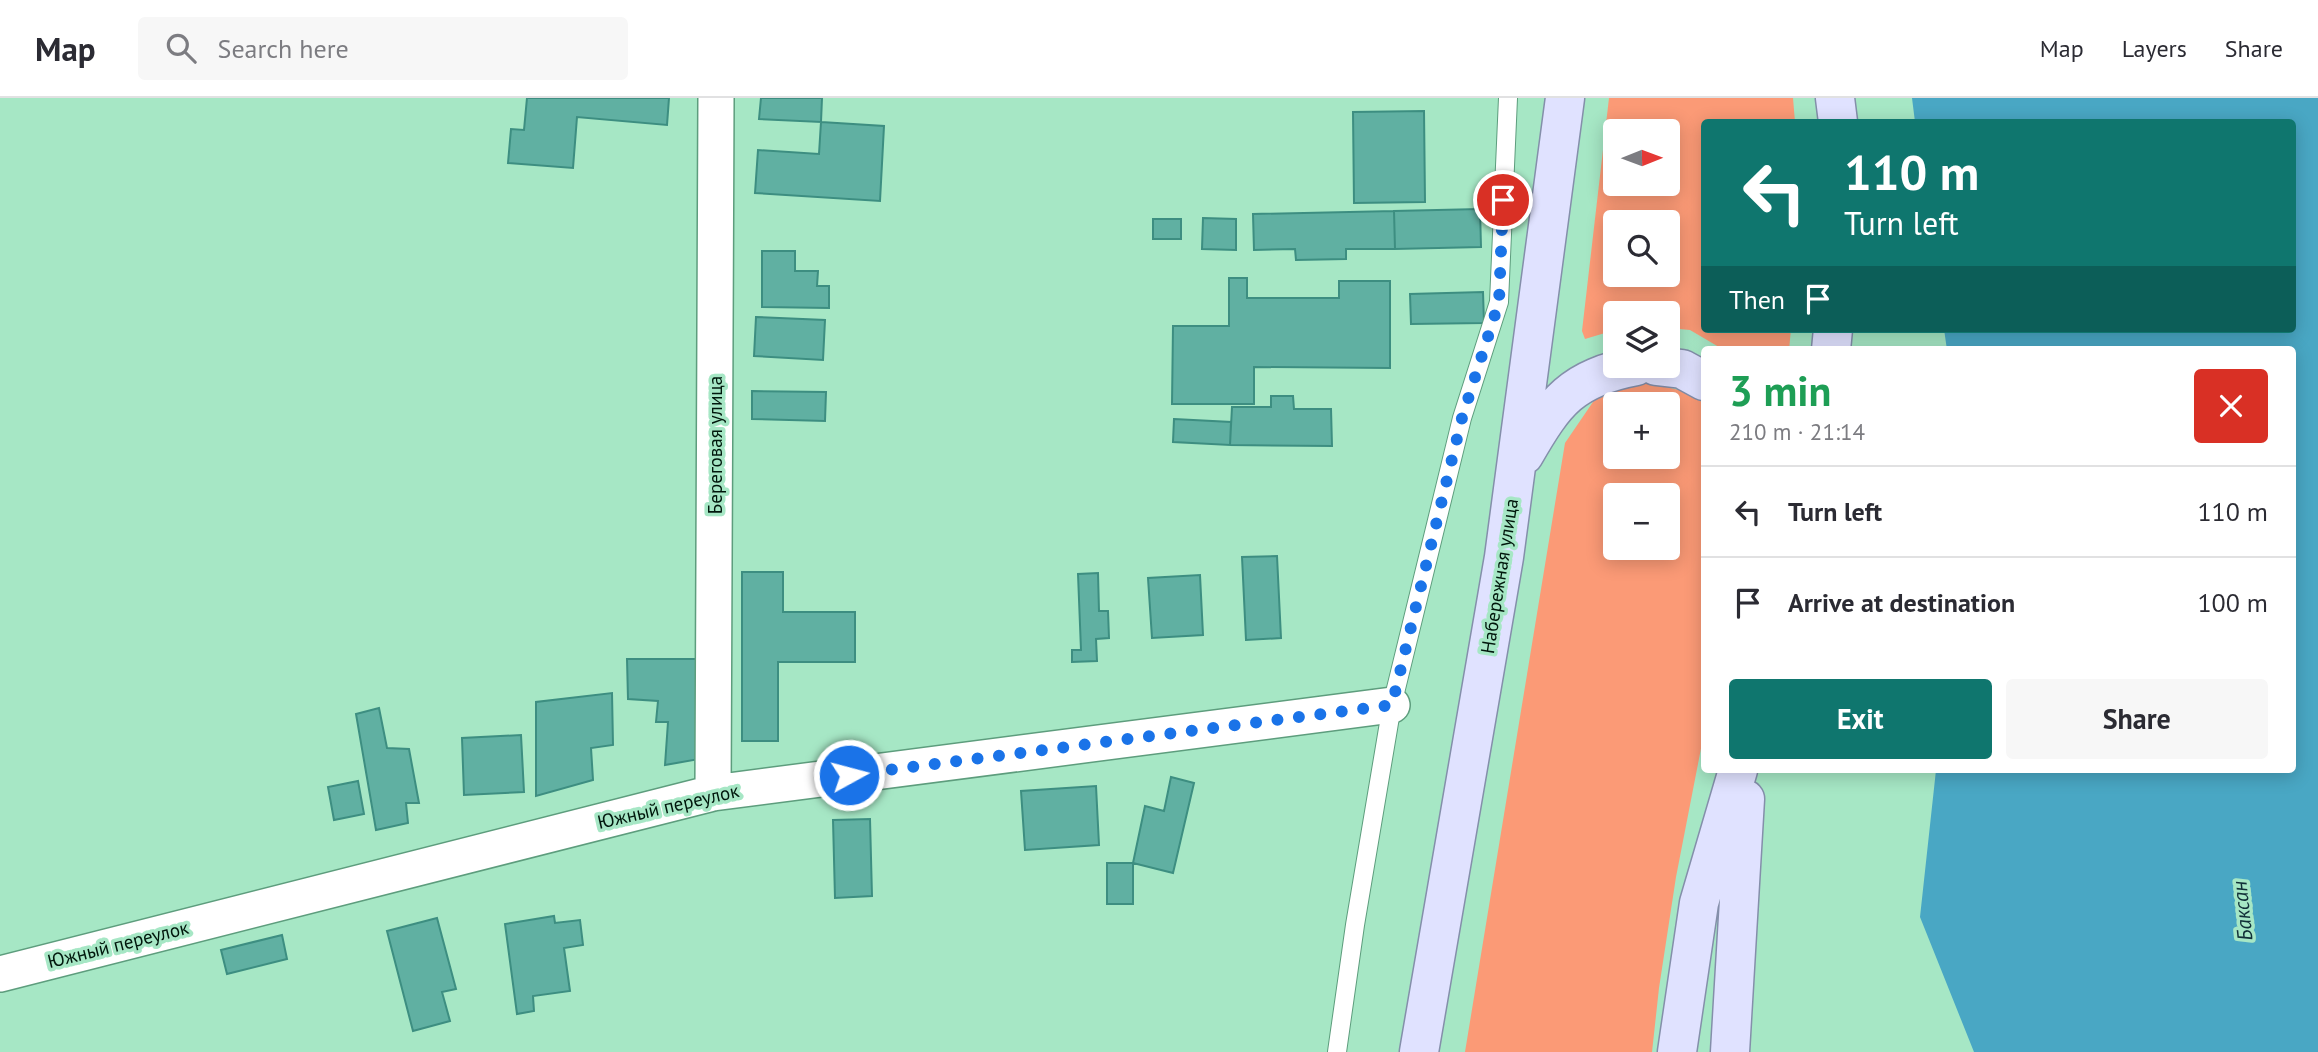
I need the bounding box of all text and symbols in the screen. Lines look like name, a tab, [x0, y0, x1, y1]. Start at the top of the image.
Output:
search box	[138, 17, 628, 80]
text: Map	[35, 27, 96, 70]
icon: search	[162, 29, 200, 67]
text: Search here	[218, 32, 349, 65]
text: Map	[2040, 33, 2084, 64]
text: Layers	[2122, 33, 2187, 64]
text: Share	[2225, 33, 2283, 64]
north arrow	[1603, 119, 1680, 196]
map controls	[1603, 119, 1680, 560]
text: 110 m	[1844, 140, 1979, 204]
icon: left	[1729, 147, 1820, 238]
pin	[1473, 170, 1533, 230]
icon: arrive	[1484, 181, 1522, 219]
text: Turn left	[1844, 202, 1959, 244]
button: search	[1603, 210, 1680, 287]
icon: arrive	[1799, 280, 1837, 318]
text: Then	[1729, 283, 1785, 316]
button: layers	[1603, 301, 1680, 378]
text: 3 min	[1729, 363, 1831, 418]
button: close	[2194, 369, 2268, 443]
street label: Береговая улица	[703, 376, 727, 514]
button: +	[1603, 392, 1680, 469]
text: 210 m · 21:14	[1729, 417, 1865, 446]
button: −	[1603, 483, 1680, 560]
icon: left	[1729, 493, 1767, 531]
text: Turn left	[1788, 495, 1882, 528]
text: 110 m	[2197, 495, 2268, 528]
street label: Набережная улица	[1475, 497, 1523, 655]
icon: arrive	[1729, 584, 1767, 622]
text: Arrive at destination	[1788, 586, 2015, 619]
text: 100 m	[2197, 586, 2268, 619]
button: Exit	[1729, 679, 1992, 759]
button: Share	[2006, 679, 2268, 759]
position arrow	[812, 738, 886, 812]
street label: Южный переулок	[595, 778, 741, 834]
water label: Баксан	[2225, 880, 2259, 942]
street label: Южный переулок	[45, 915, 191, 973]

